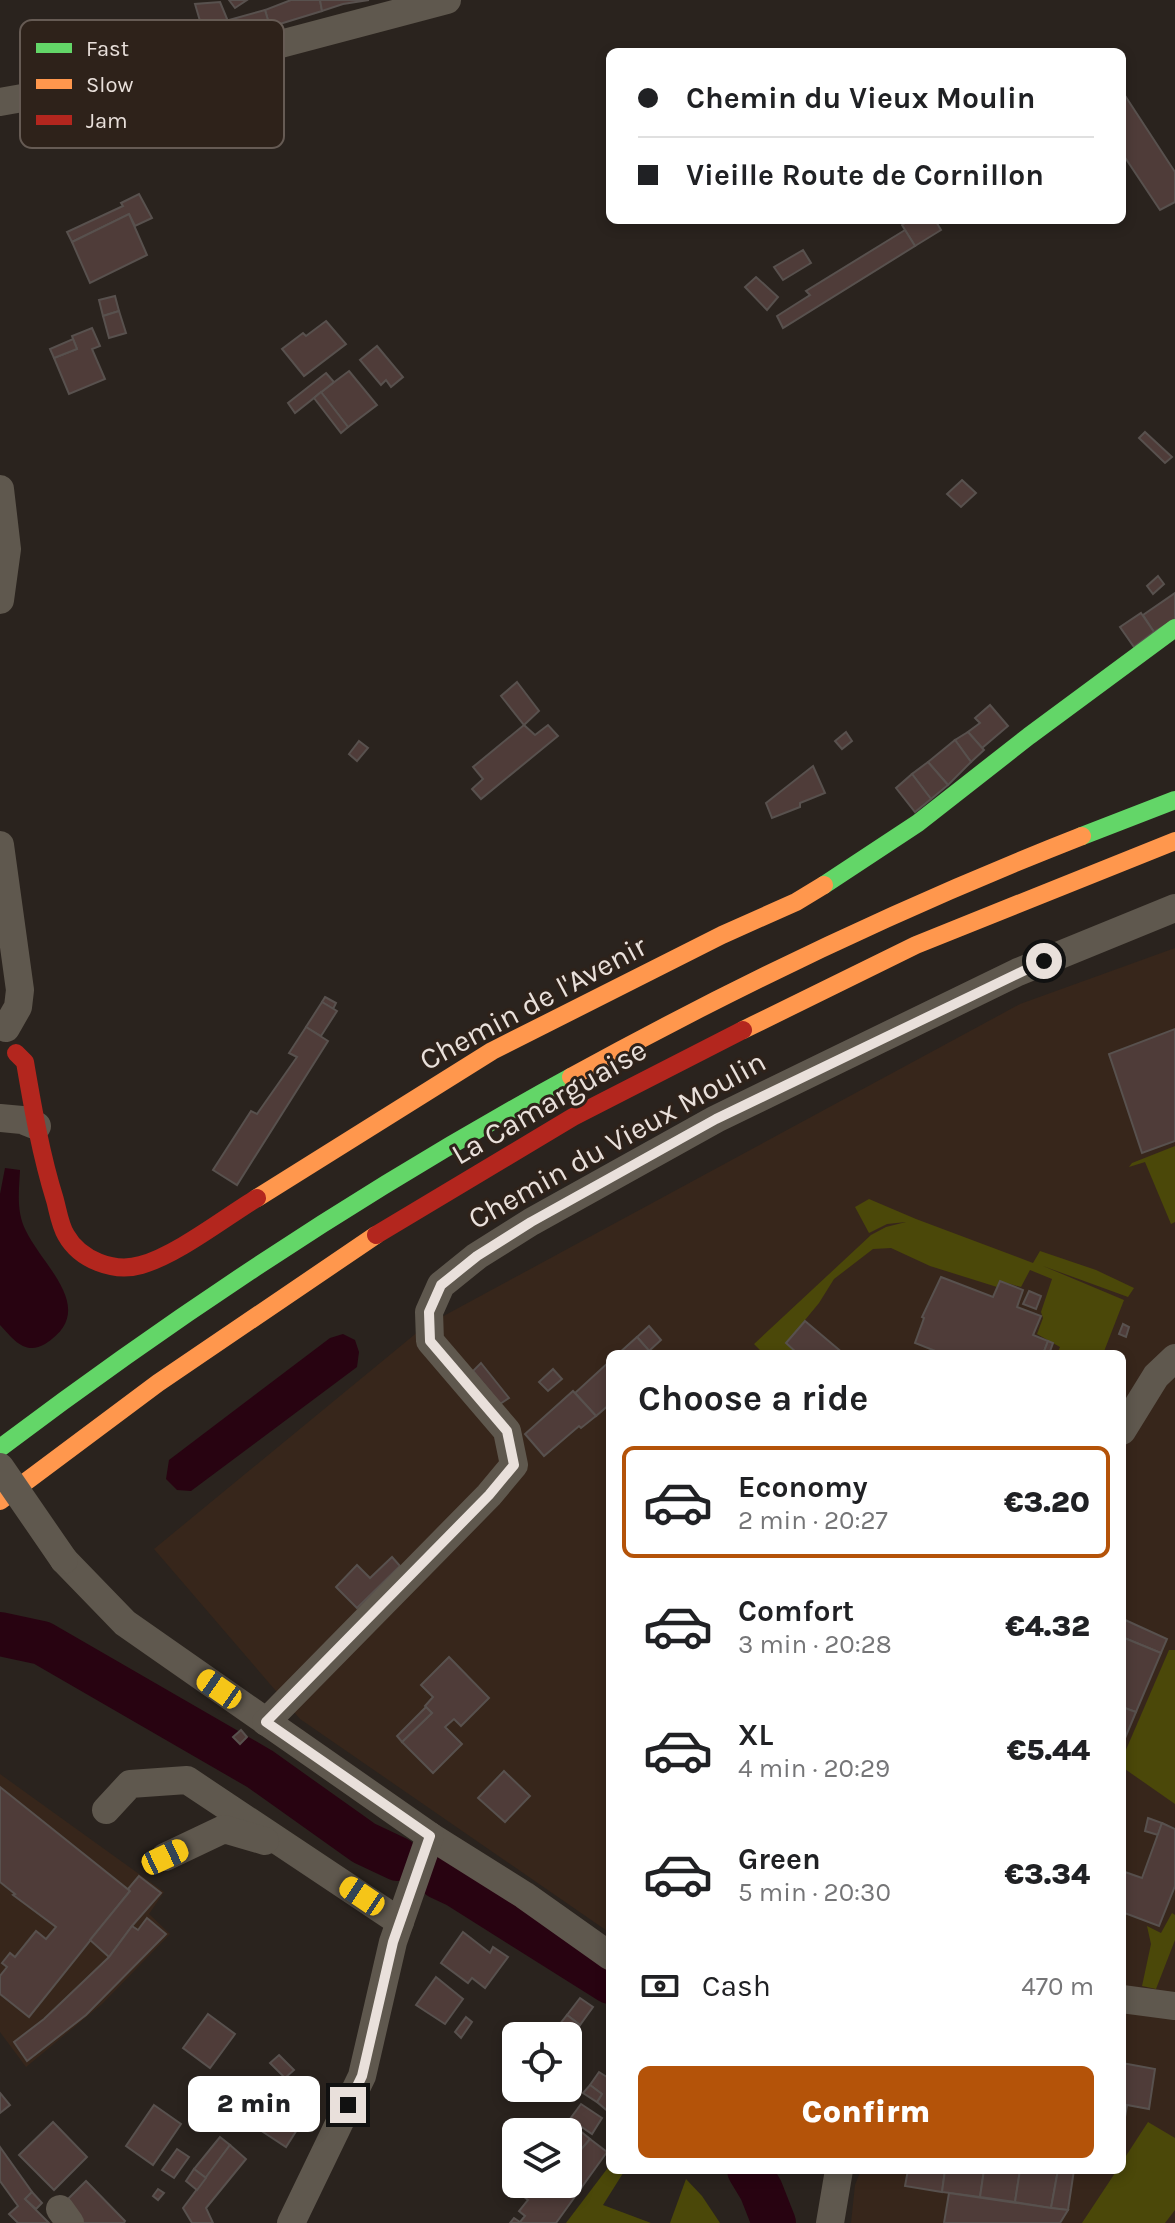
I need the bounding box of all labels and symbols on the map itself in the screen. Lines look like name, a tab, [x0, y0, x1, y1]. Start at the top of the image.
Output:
legend	[20, 20, 284, 148]
text: Fast	[86, 36, 129, 62]
text: Slow	[86, 72, 133, 98]
text: Jam	[86, 108, 128, 134]
street label: Chemin de l'Avenir	[413, 928, 653, 1078]
route start	[1026, 943, 1062, 979]
street label: La Camarguaise	[445, 1032, 653, 1172]
street label: Chemin du Vieux Moulin	[462, 1043, 772, 1237]
car	[192, 1665, 246, 1713]
car	[138, 1836, 192, 1878]
car	[335, 1873, 389, 1919]
callout: 2 min	[188, 2077, 320, 2133]
route end	[330, 2087, 366, 2123]

